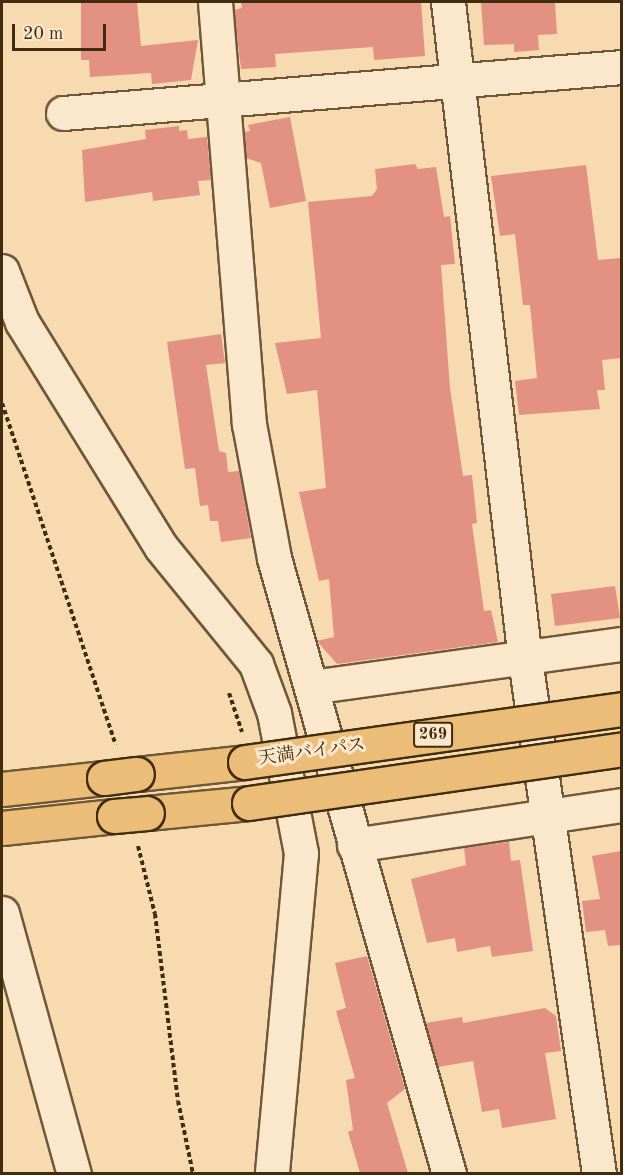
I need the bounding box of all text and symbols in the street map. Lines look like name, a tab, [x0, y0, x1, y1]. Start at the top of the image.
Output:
scale bar	[15, 12, 110, 50]
text: 20 m	[23, 25, 63, 43]
road number: 269	[412, 722, 454, 748]
street label: 天満バイパス	[257, 734, 367, 770]

